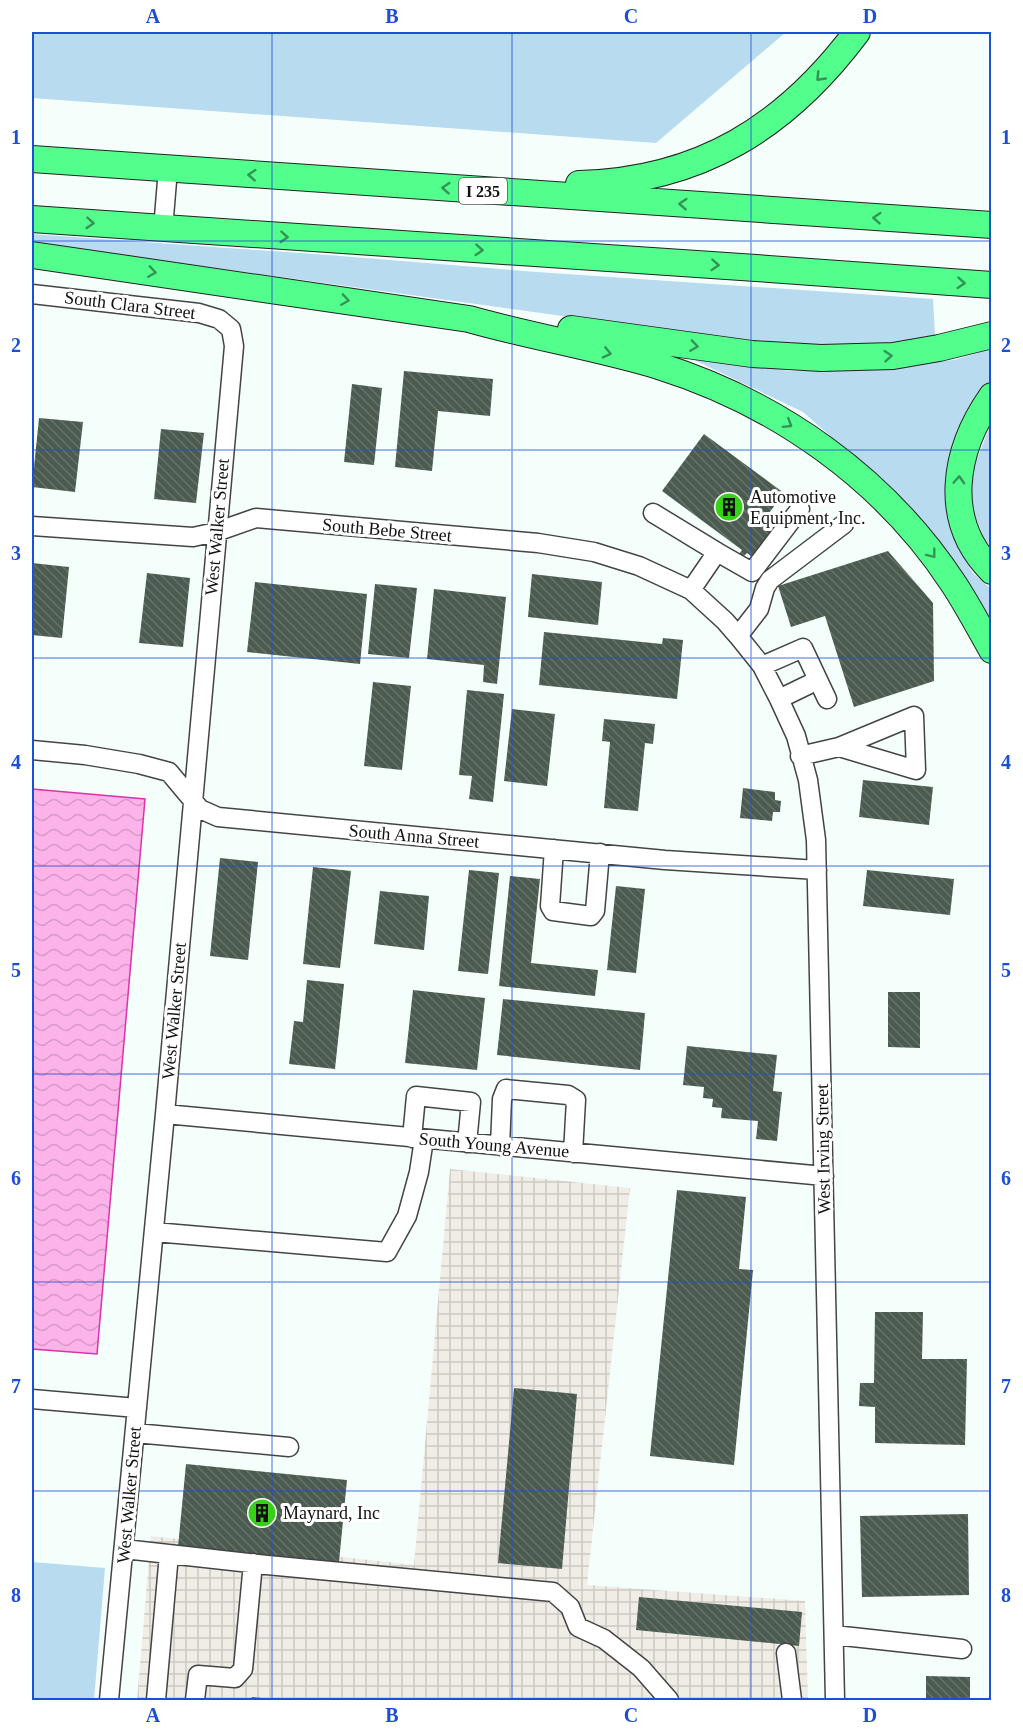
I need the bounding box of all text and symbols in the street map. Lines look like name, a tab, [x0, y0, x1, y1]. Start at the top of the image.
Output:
text: A	[146, 5, 161, 27]
text: B	[385, 5, 399, 27]
text: C	[624, 5, 638, 27]
text: D	[863, 5, 877, 27]
one-way arrow	[816, 70, 827, 80]
text: 1	[11, 126, 21, 148]
text: 1	[1001, 126, 1011, 148]
one-way arrow	[247, 169, 256, 182]
road number: I 235	[459, 178, 507, 204]
one-way arrow	[442, 182, 451, 195]
one-way arrow	[678, 198, 687, 211]
one-way arrow	[873, 211, 882, 224]
one-way arrow	[85, 216, 94, 229]
one-way arrow	[280, 230, 289, 243]
one-way arrow	[474, 243, 483, 256]
one-way arrow	[711, 258, 720, 271]
one-way arrow	[147, 266, 156, 278]
one-way arrow	[957, 277, 966, 290]
street label: South Clara Street	[63, 287, 197, 323]
one-way arrow	[340, 293, 349, 305]
text: 2	[11, 334, 21, 356]
text: 2	[1001, 334, 1011, 356]
one-way arrow	[689, 339, 698, 351]
one-way arrow	[602, 345, 612, 358]
one-way arrow	[883, 350, 892, 363]
one-way arrow	[782, 417, 792, 429]
street label: West Walker Street	[201, 458, 233, 596]
one-way arrow	[952, 476, 965, 485]
place label: Automotive Equipment, Inc.	[750, 487, 865, 528]
building icon: Automotive Equipment, Inc.	[713, 491, 745, 523]
street label: South Bebe Street	[321, 514, 453, 546]
text: 3	[11, 542, 21, 564]
text: 3	[1001, 542, 1011, 564]
one-way arrow	[924, 547, 935, 558]
text: 4	[11, 751, 21, 773]
text: 4	[1001, 751, 1011, 773]
street label: South Anna Street	[348, 820, 480, 852]
street label: West Walker Street	[158, 942, 190, 1080]
text: 5	[11, 959, 21, 981]
text: 5	[1001, 959, 1011, 981]
street label: West Irving Street	[812, 1084, 834, 1214]
street label: South Young Avenue	[418, 1128, 570, 1162]
text: 6	[11, 1167, 21, 1189]
text: 6	[1001, 1167, 1011, 1189]
text: 7	[11, 1375, 21, 1397]
text: 7	[1001, 1375, 1011, 1397]
street label: West Walker Street	[113, 1426, 145, 1564]
building icon: Maynard, Inc	[246, 1497, 278, 1529]
place label: Maynard, Inc	[283, 1503, 380, 1523]
text: 8	[11, 1584, 21, 1606]
text: 8	[1001, 1584, 1011, 1606]
text: A	[146, 1704, 161, 1726]
text: B	[385, 1704, 399, 1726]
text: C	[624, 1704, 638, 1726]
text: D	[863, 1704, 877, 1726]

